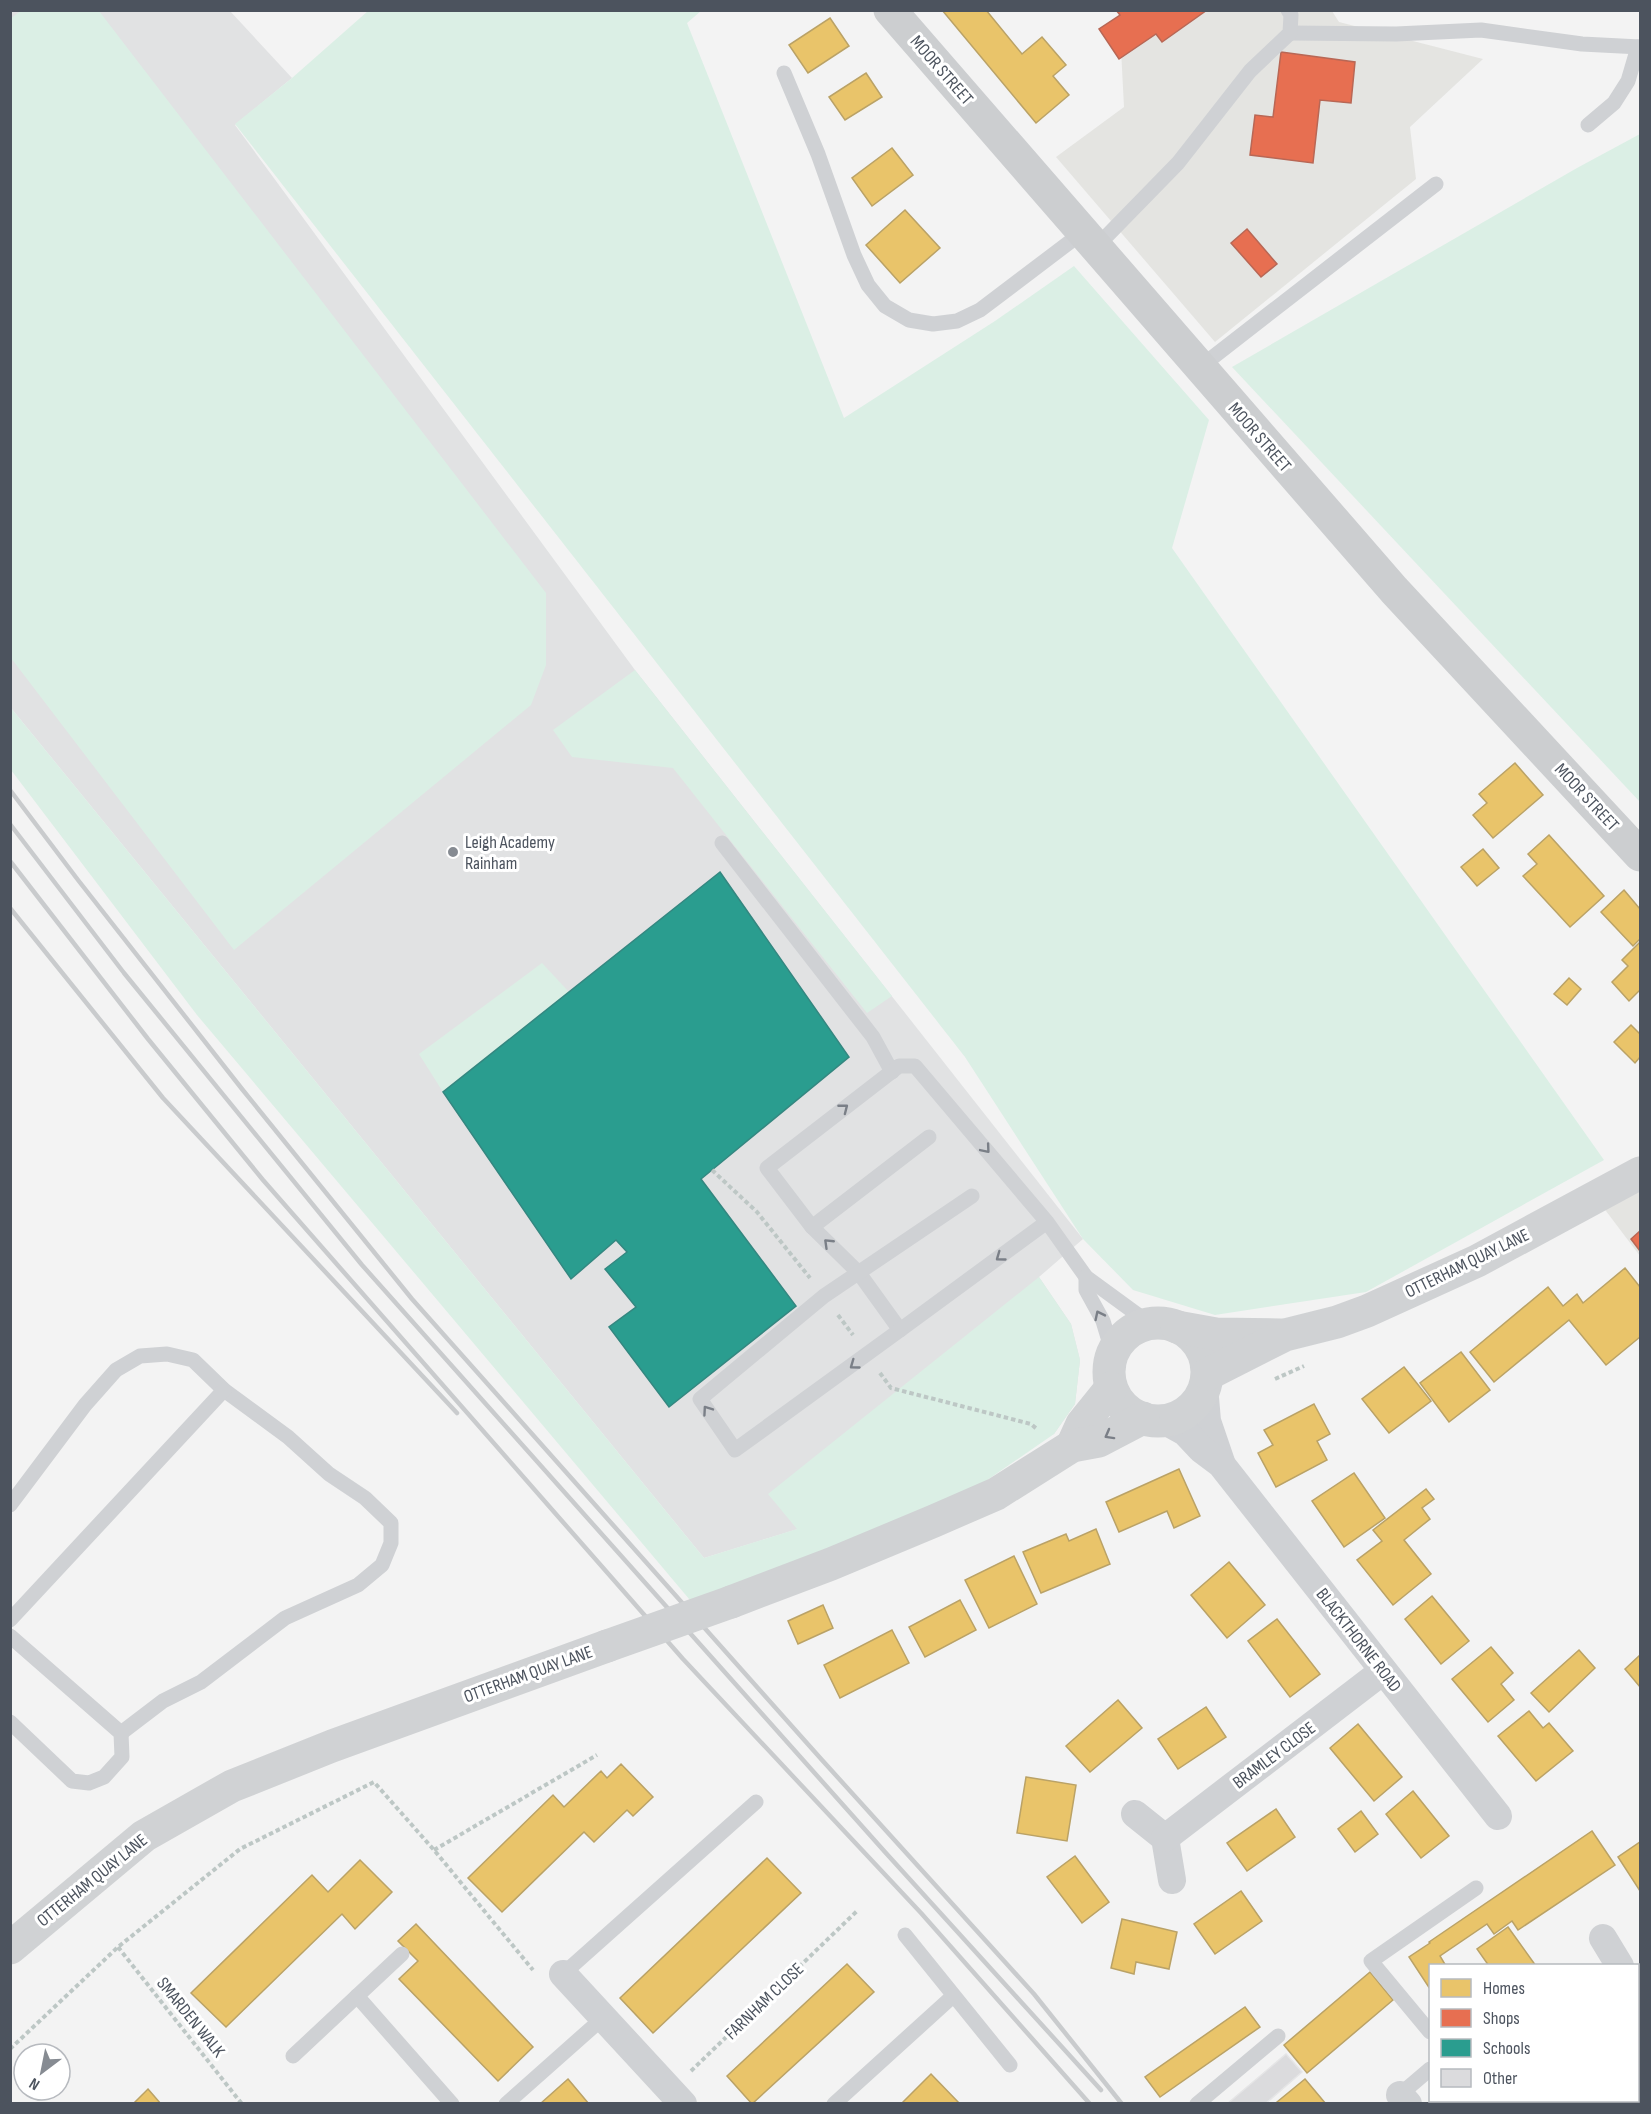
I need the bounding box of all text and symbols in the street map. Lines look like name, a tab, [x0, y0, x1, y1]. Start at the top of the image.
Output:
street label: MOOR STREET	[906, 31, 977, 109]
street label: MOOR STREET	[1224, 398, 1295, 476]
street label: MOOR STREET	[1550, 759, 1623, 836]
place label: Leigh Academy Rainham	[465, 832, 555, 874]
marker: Leigh Academy Rainham	[446, 845, 460, 859]
one-way arrow	[838, 1105, 849, 1116]
one-way arrow	[978, 1142, 989, 1153]
street label: OTTERHAM QUAY LANE	[1402, 1224, 1533, 1303]
one-way arrow	[825, 1240, 836, 1251]
one-way arrow	[995, 1249, 1006, 1260]
one-way arrow	[1095, 1310, 1107, 1321]
one-way arrow	[849, 1358, 860, 1369]
one-way arrow	[703, 1405, 714, 1416]
one-way arrow	[1104, 1428, 1115, 1439]
street label: BLACKTHORNE ROAD	[1312, 1584, 1406, 1696]
street label: OTTERHAM QUAY LANE	[461, 1641, 595, 1708]
street label: BRAMLEY CLOSE	[1229, 1718, 1320, 1793]
street label: OTTERHAM QUAY LANE	[33, 1830, 152, 1931]
street label: FARNHAM CLOSE	[721, 1959, 808, 2044]
legend	[1429, 1964, 1639, 2102]
street label: SMARDEN WALK	[152, 1973, 230, 2062]
text: Homes	[1483, 1978, 1525, 1999]
text: Shops	[1483, 2008, 1520, 2029]
text: Schools	[1483, 2038, 1530, 2059]
north arrow	[12, 2042, 72, 2102]
text: Other	[1483, 2068, 1517, 2089]
text: N	[26, 2073, 44, 2094]

